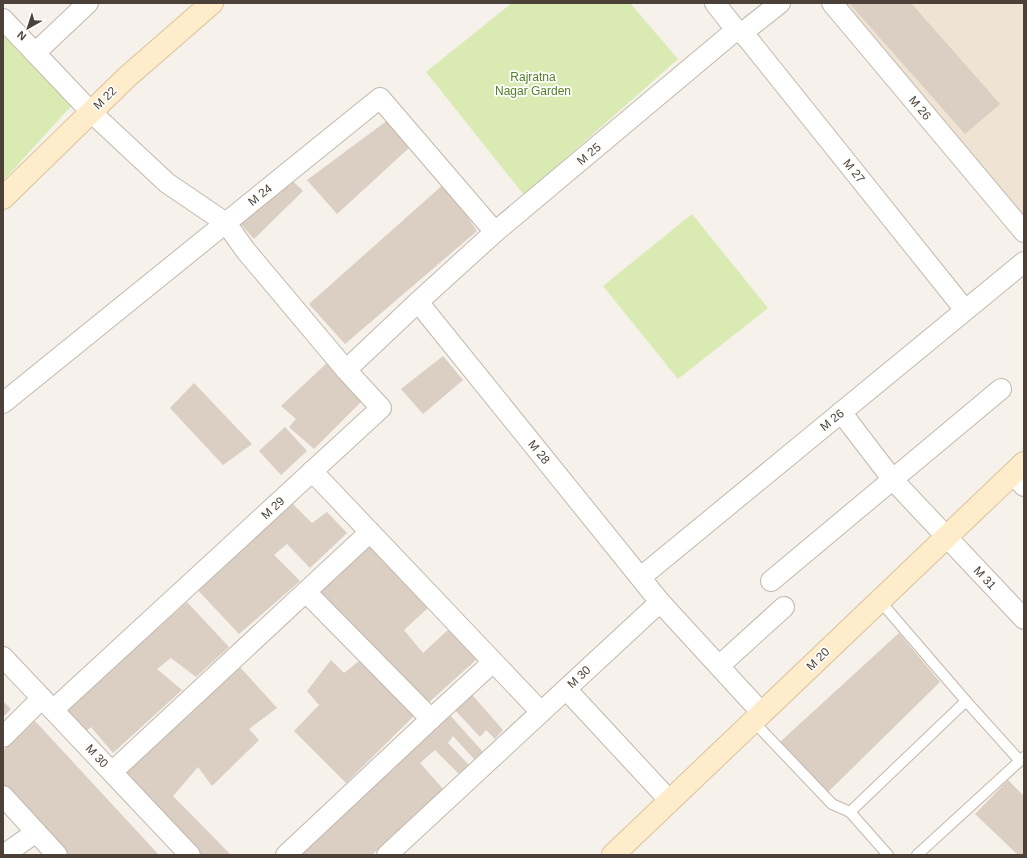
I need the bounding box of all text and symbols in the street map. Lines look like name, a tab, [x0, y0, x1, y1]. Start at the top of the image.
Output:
north arrow	[8, 8, 48, 48]
text: N	[15, 29, 29, 43]
park label: Rajratna Nagar Garden	[495, 70, 571, 98]
street label: M 22	[91, 83, 120, 112]
street label: M 26	[906, 93, 934, 123]
street label: M 25	[574, 140, 604, 168]
street label: M 27	[840, 156, 868, 186]
street label: M 24	[245, 181, 275, 209]
street label: M 26	[817, 406, 847, 434]
street label: M 28	[525, 437, 553, 467]
street label: M 29	[258, 494, 288, 522]
street label: M 31	[971, 563, 999, 593]
street label: M 20	[804, 644, 833, 673]
street label: M 30	[564, 663, 594, 691]
street label: M 30	[83, 741, 111, 771]

